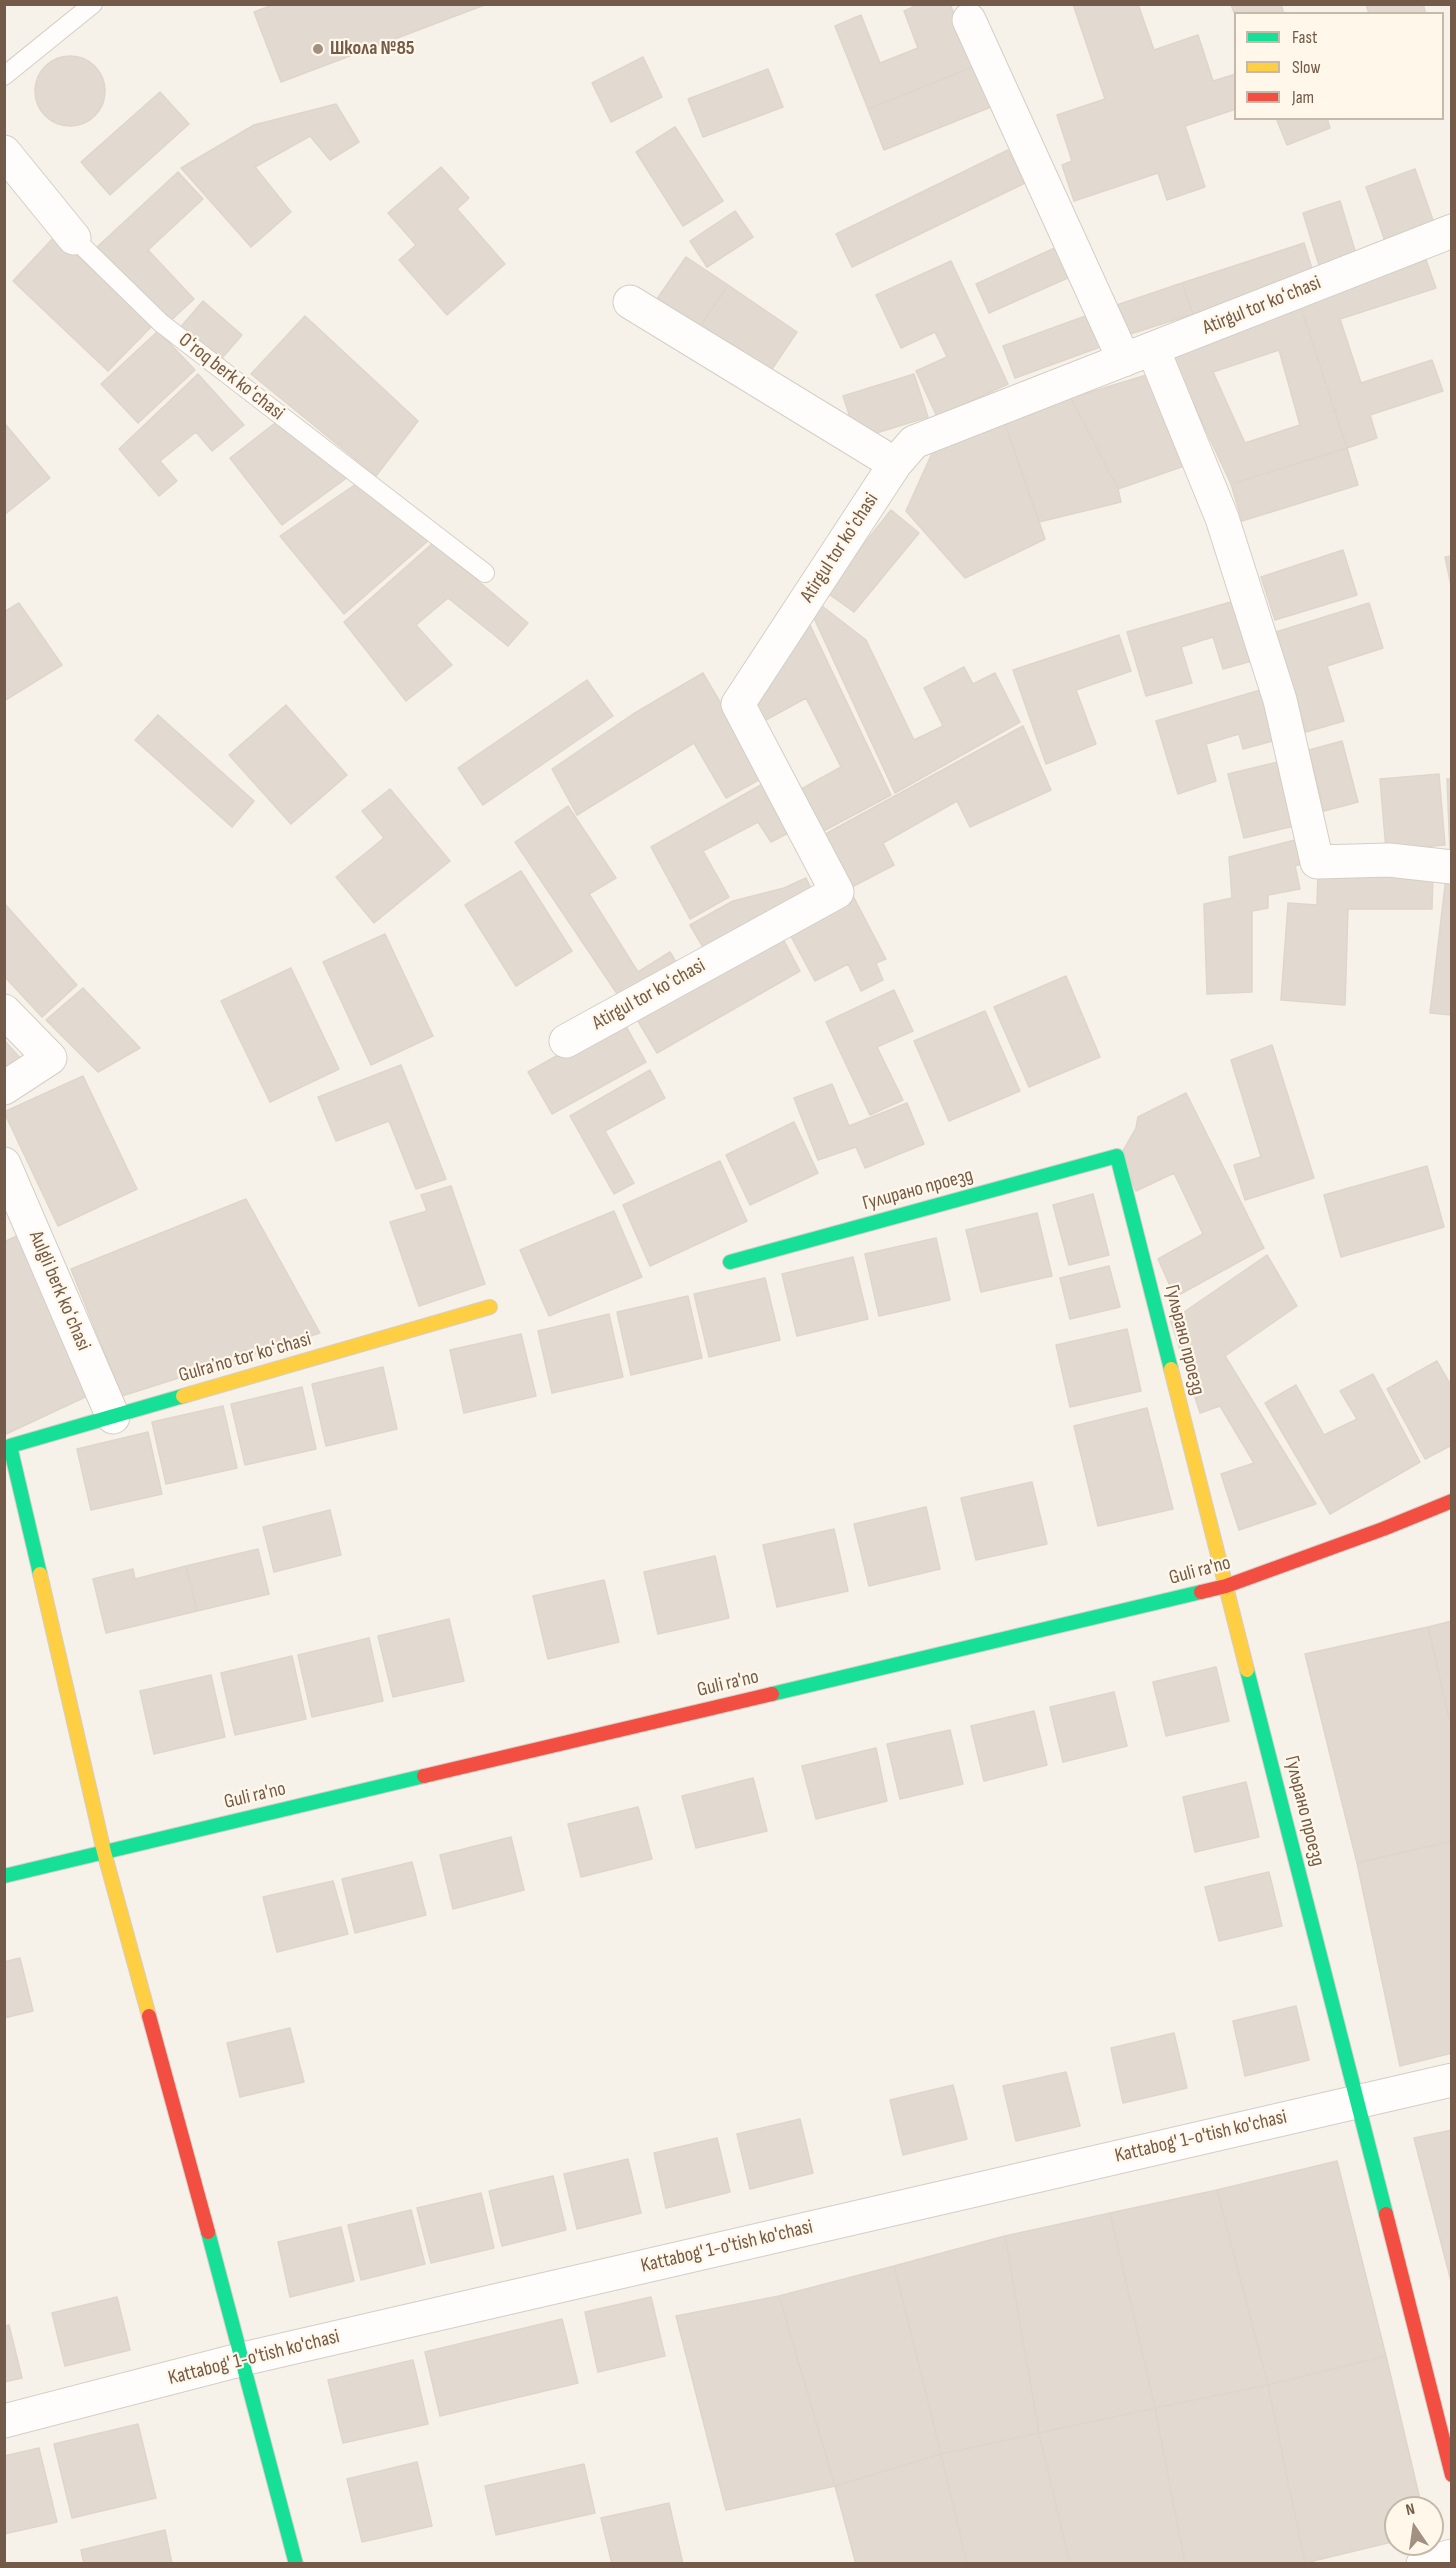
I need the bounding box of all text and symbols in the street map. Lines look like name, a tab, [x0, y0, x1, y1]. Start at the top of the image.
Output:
legend	[1234, 12, 1444, 120]
text: Fast	[1292, 27, 1317, 48]
place label: Школа №85	[330, 37, 415, 61]
marker: Школа №85	[311, 42, 325, 56]
text: Slow	[1292, 57, 1321, 78]
text: Jam	[1292, 87, 1314, 108]
street label: Atirgul tor koʻchasi	[1199, 271, 1325, 341]
street label: Oʻroq berk koʻchasi	[173, 328, 289, 426]
street label: Atirgul tor koʻchasi	[796, 489, 884, 607]
street label: Atirgul tor koʻchasi	[588, 954, 710, 1036]
street label: Гулирано проезд	[860, 1164, 976, 1216]
street label: Aulgli berk koʻchasi	[23, 1227, 95, 1355]
street label: Гульрано проезд	[1159, 1282, 1209, 1398]
street label: Gulraʼno tor koʻchasi	[176, 1328, 314, 1388]
street label: Guli ra'no	[1167, 1551, 1233, 1591]
street label: Guli ra'no	[695, 1665, 761, 1703]
street label: Гульрано проезд	[1279, 1753, 1329, 1869]
street label: Guli ra'no	[222, 1777, 288, 1815]
street label: Kattabog' 1-o'tish ko'chasi	[1113, 2106, 1289, 2168]
street label: Kattabog' 1-o'tish ko'chasi	[639, 2216, 815, 2278]
street label: Kattabog' 1-o'tish ko'chasi	[166, 2325, 342, 2391]
north arrow	[1384, 2496, 1444, 2556]
text: N	[1404, 2500, 1417, 2520]

